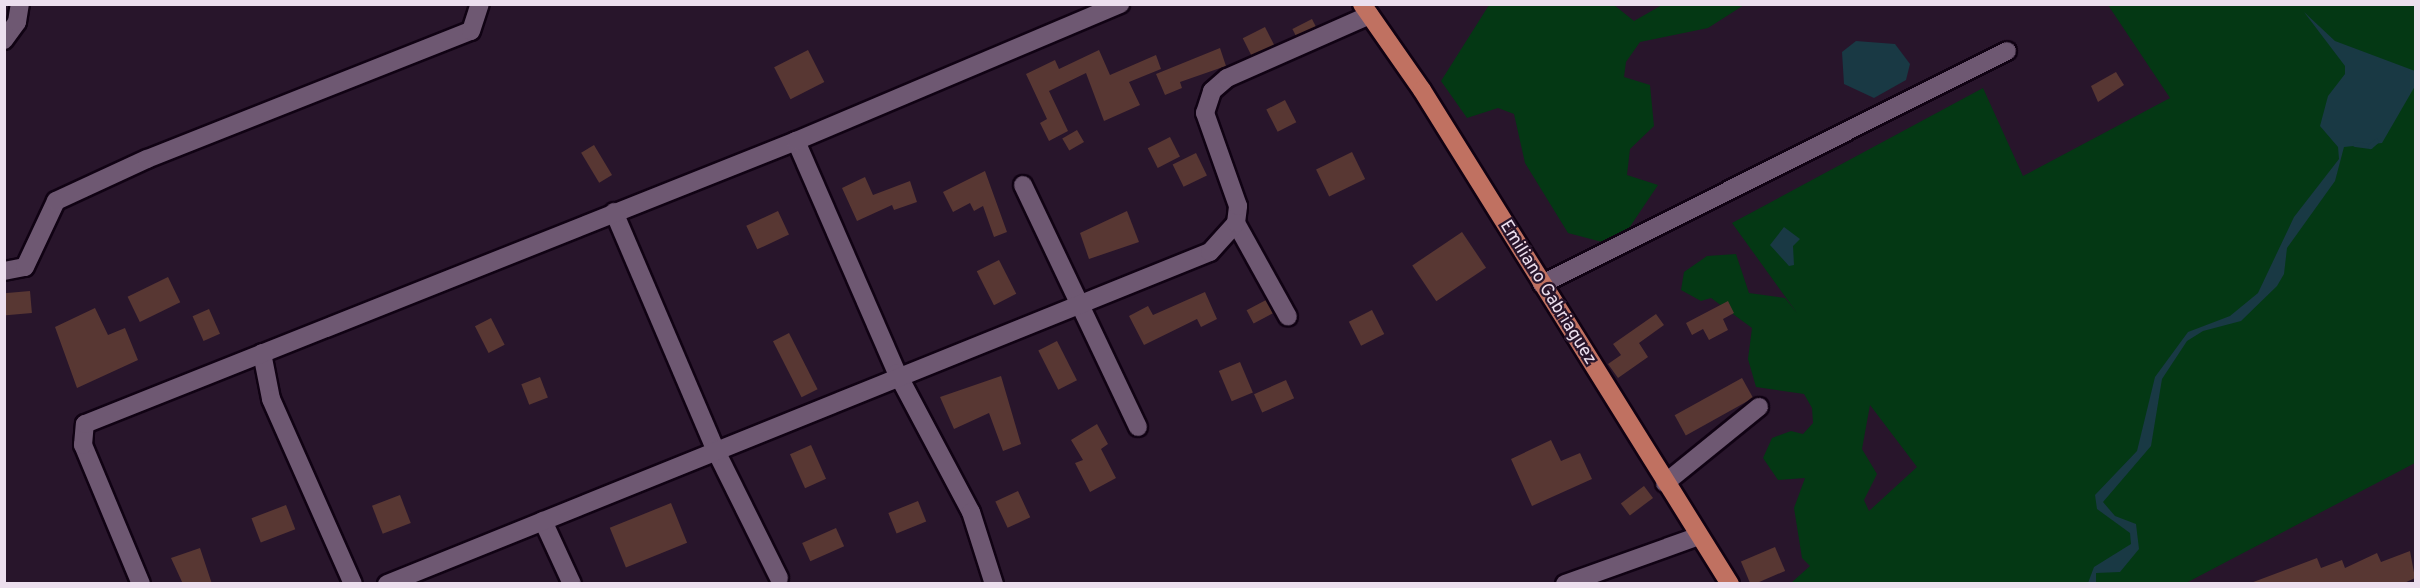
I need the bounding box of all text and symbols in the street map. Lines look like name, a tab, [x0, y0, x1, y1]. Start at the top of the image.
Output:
street label: Emiliano Gabriaguez	[1494, 217, 1600, 369]

